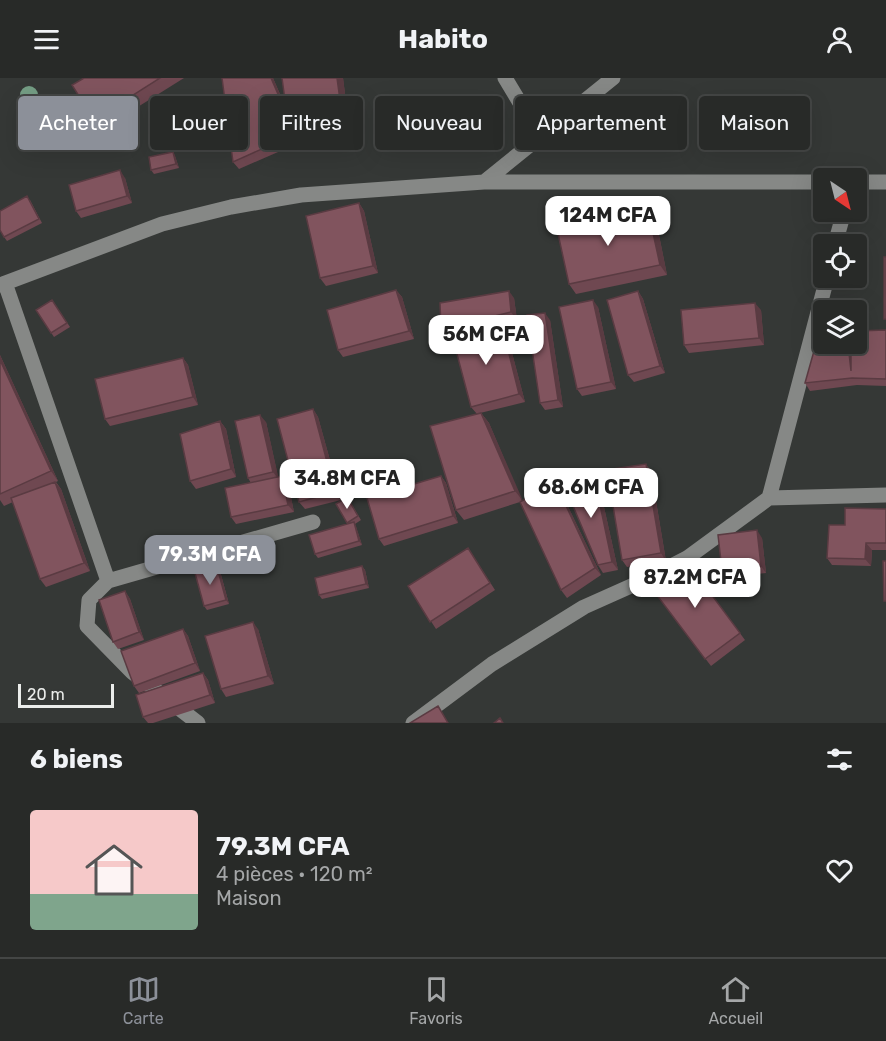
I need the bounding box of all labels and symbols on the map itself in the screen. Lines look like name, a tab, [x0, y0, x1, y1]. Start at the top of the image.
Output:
north arrow	[813, 168, 867, 222]
pin: 124M CFA	[546, 196, 670, 247]
pin: 56M CFA	[431, 315, 541, 366]
pin: 34.8M CFA	[278, 459, 416, 510]
pin: 68.6M CFA	[522, 468, 660, 519]
pin: 79.3M CFA	[141, 535, 279, 586]
pin: 87.2M CFA	[626, 558, 764, 609]
scale bar	[18, 681, 114, 708]

